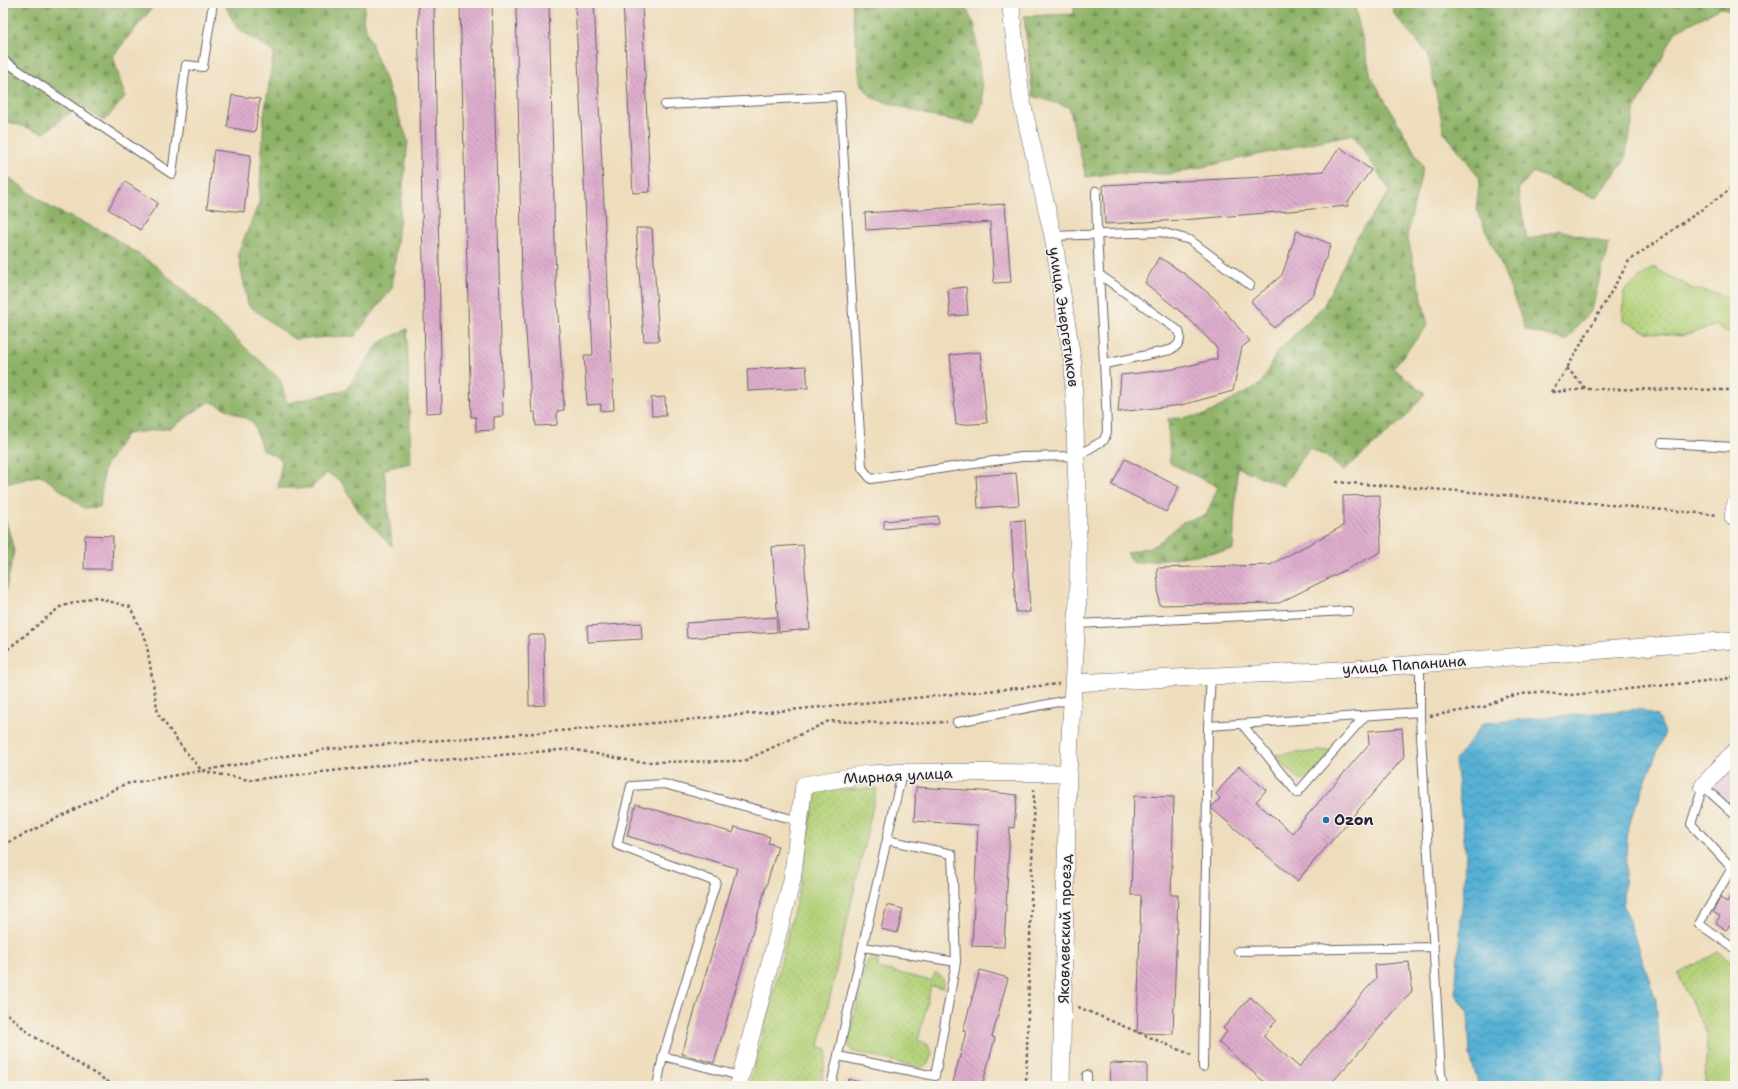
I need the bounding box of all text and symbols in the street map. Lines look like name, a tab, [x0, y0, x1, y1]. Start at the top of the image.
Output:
street label: улица Энергетиков	[1044, 246, 1084, 388]
street label: улица Папанина	[1341, 651, 1467, 679]
street label: Мирная улица	[843, 763, 954, 789]
place label: Ozon	[1334, 810, 1374, 830]
marker: Ozon	[1321, 815, 1331, 825]
street label: Яковлевский проезд	[1054, 854, 1076, 1004]

